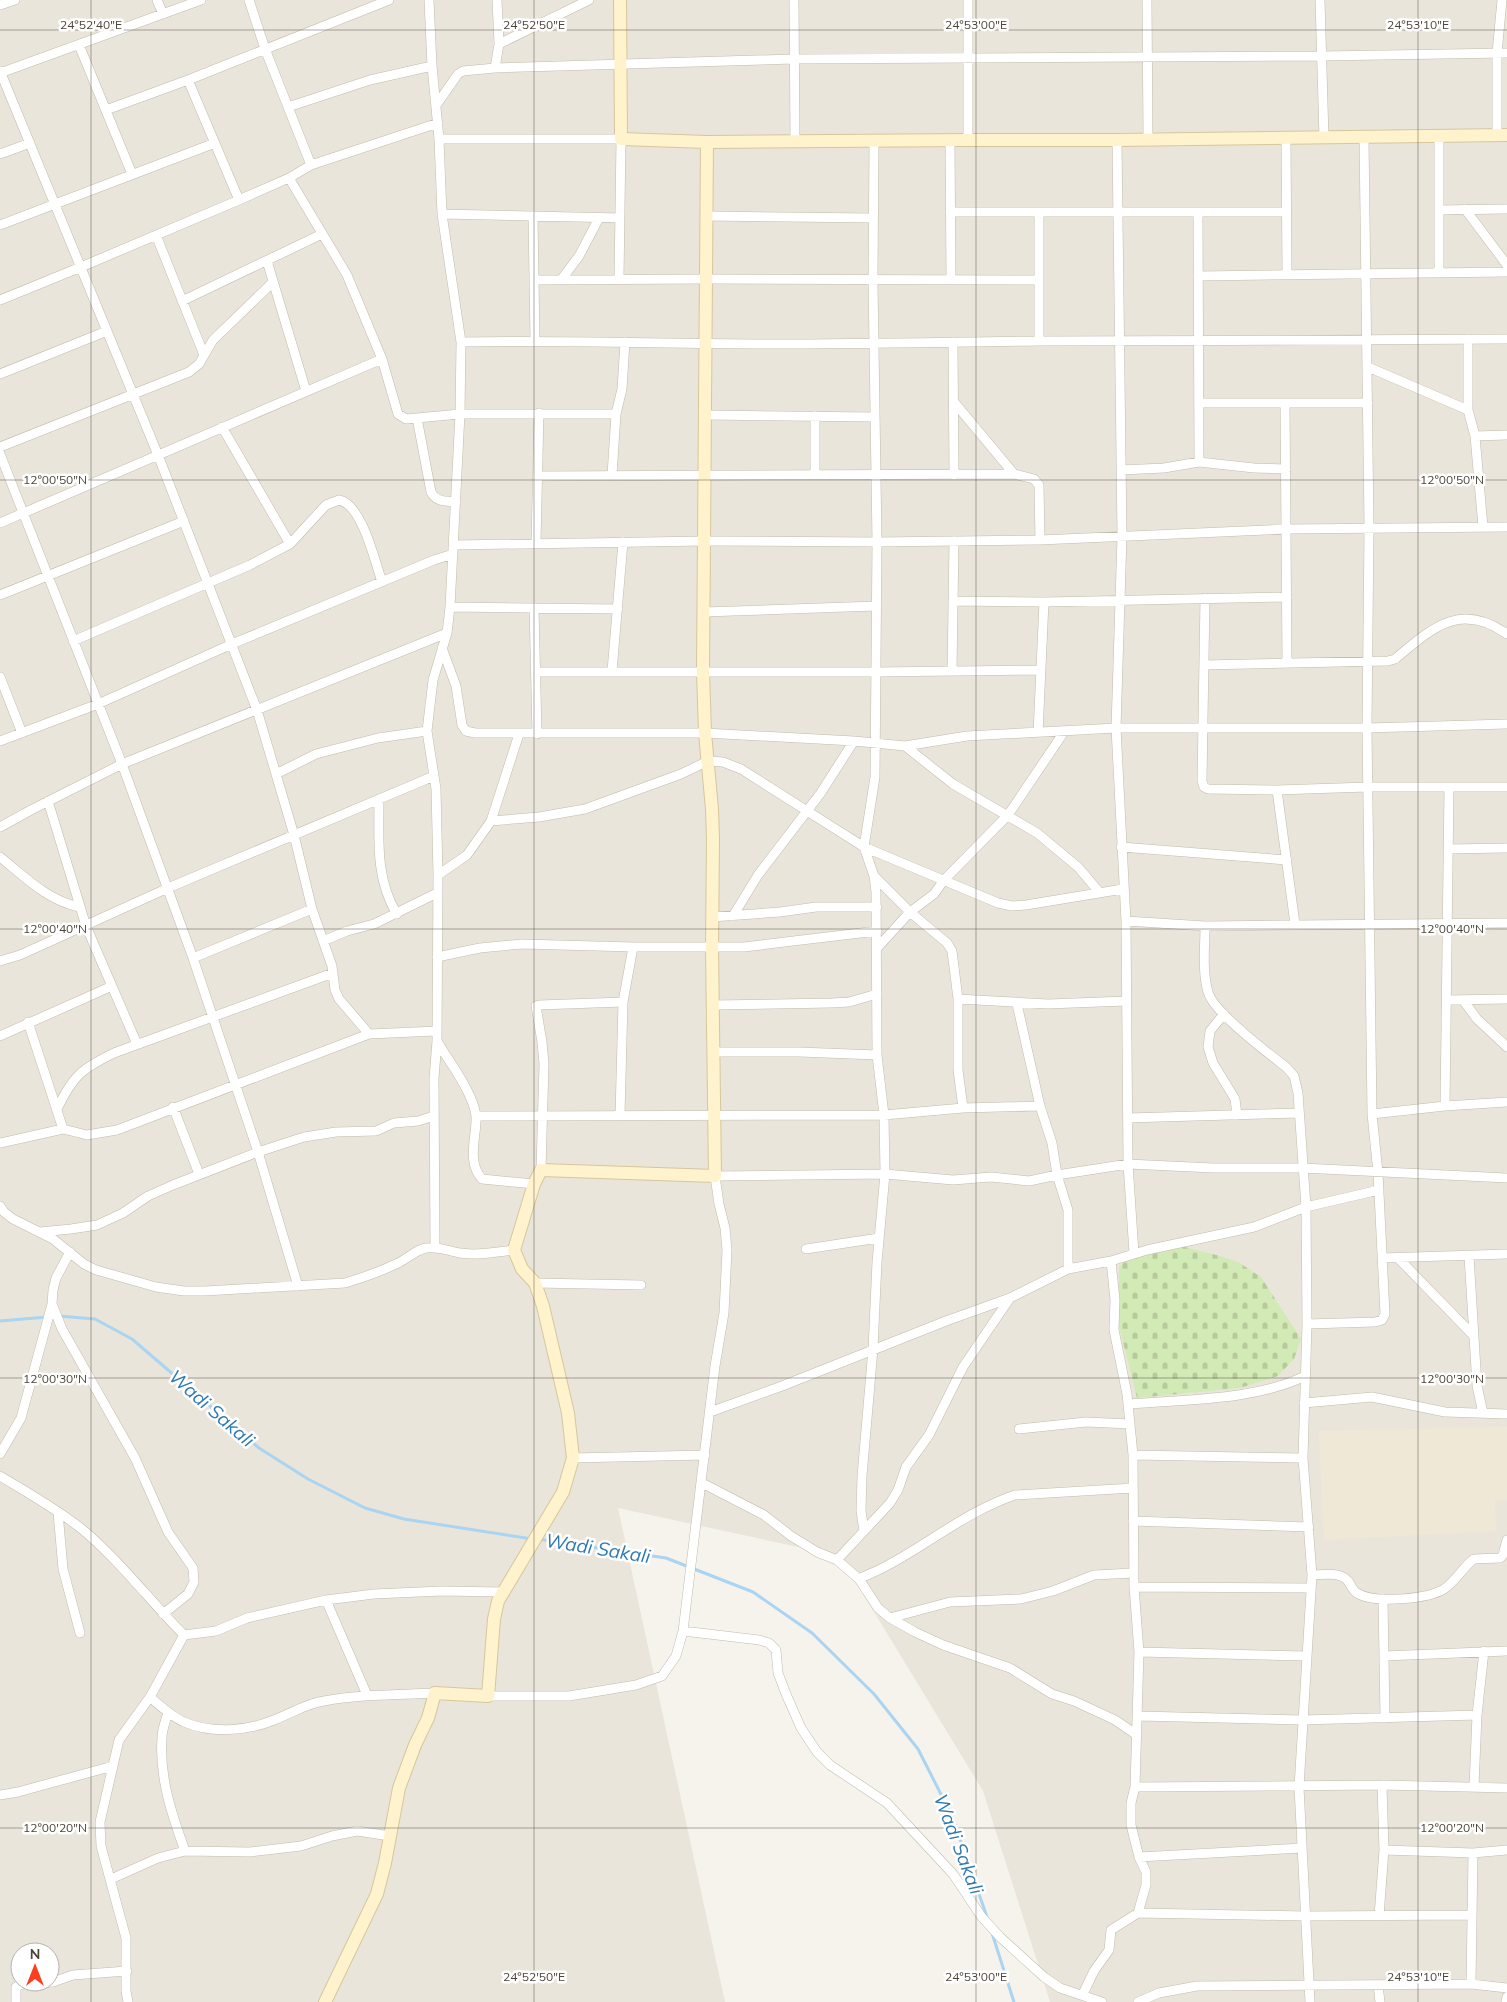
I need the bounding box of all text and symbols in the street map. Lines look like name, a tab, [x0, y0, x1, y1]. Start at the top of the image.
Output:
text: 24°52'40"E	[60, 17, 122, 32]
text: 24°52'50"E	[503, 17, 565, 32]
text: 24°53'00"E	[945, 17, 1007, 32]
text: 24°53'10"E	[1387, 17, 1449, 32]
text: 12°00'50"N	[23, 472, 87, 487]
text: 12°00'50"N	[1420, 472, 1484, 487]
text: 12°00'40"N	[23, 921, 87, 936]
text: 12°00'40"N	[1420, 921, 1484, 936]
water label: Wadi Sakali	[164, 1364, 260, 1452]
text: 12°00'30"N	[23, 1371, 87, 1386]
text: 12°00'30"N	[1420, 1371, 1484, 1386]
water label: Wadi Sakali	[544, 1528, 653, 1568]
water label: Wadi Sakali	[929, 1790, 989, 1898]
text: 12°00'20"N	[23, 1820, 87, 1835]
text: 12°00'20"N	[1420, 1820, 1484, 1835]
north arrow	[10, 1942, 60, 1992]
text: N	[30, 1945, 40, 1963]
text: 24°52'50"E	[503, 1969, 565, 1984]
text: 24°53'00"E	[945, 1969, 1007, 1984]
text: 24°53'10"E	[1387, 1969, 1449, 1984]

